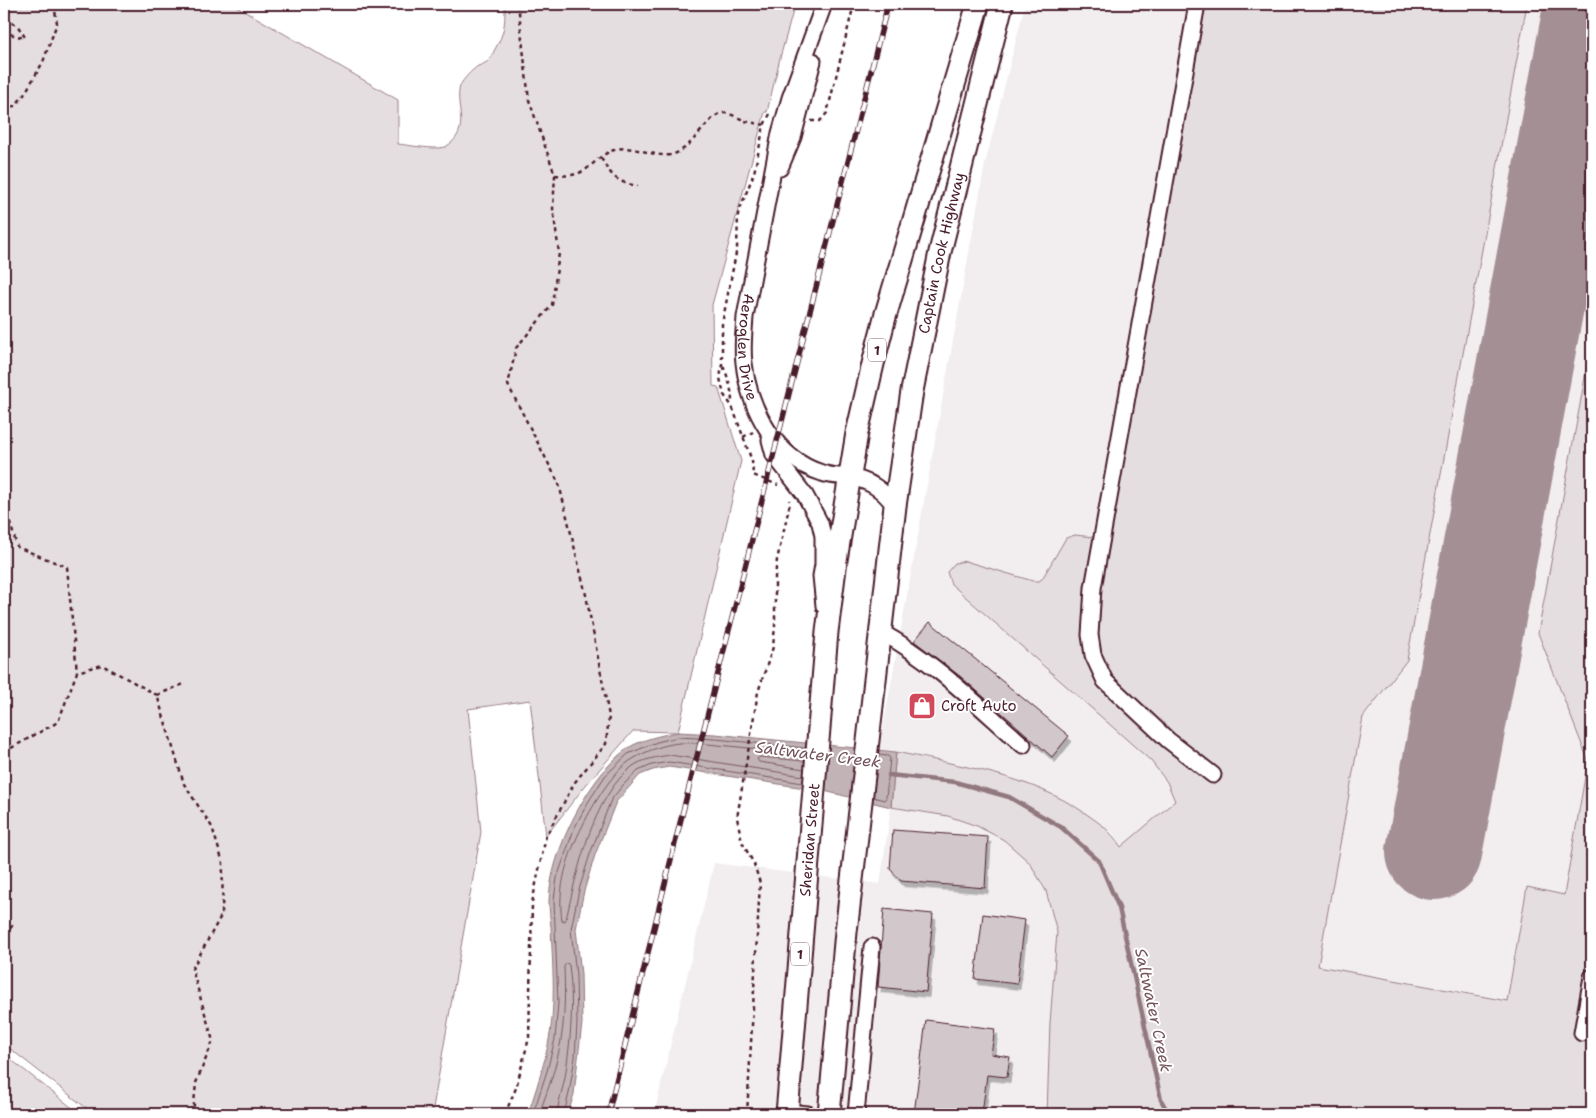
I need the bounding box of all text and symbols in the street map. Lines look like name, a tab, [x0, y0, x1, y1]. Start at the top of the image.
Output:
street label: Captain Cook Highway	[914, 170, 970, 335]
street label: Aeroglen Drive	[733, 292, 762, 403]
road number: 1	[868, 338, 886, 362]
shop icon: Croft Auto	[907, 691, 937, 721]
place label: Croft Auto	[941, 696, 1017, 716]
water label: Saltwater Creek	[754, 736, 882, 773]
street label: Sheridan Street	[795, 782, 824, 897]
road number: 1	[791, 942, 809, 966]
water label: Saltwater Creek	[1130, 946, 1177, 1074]

